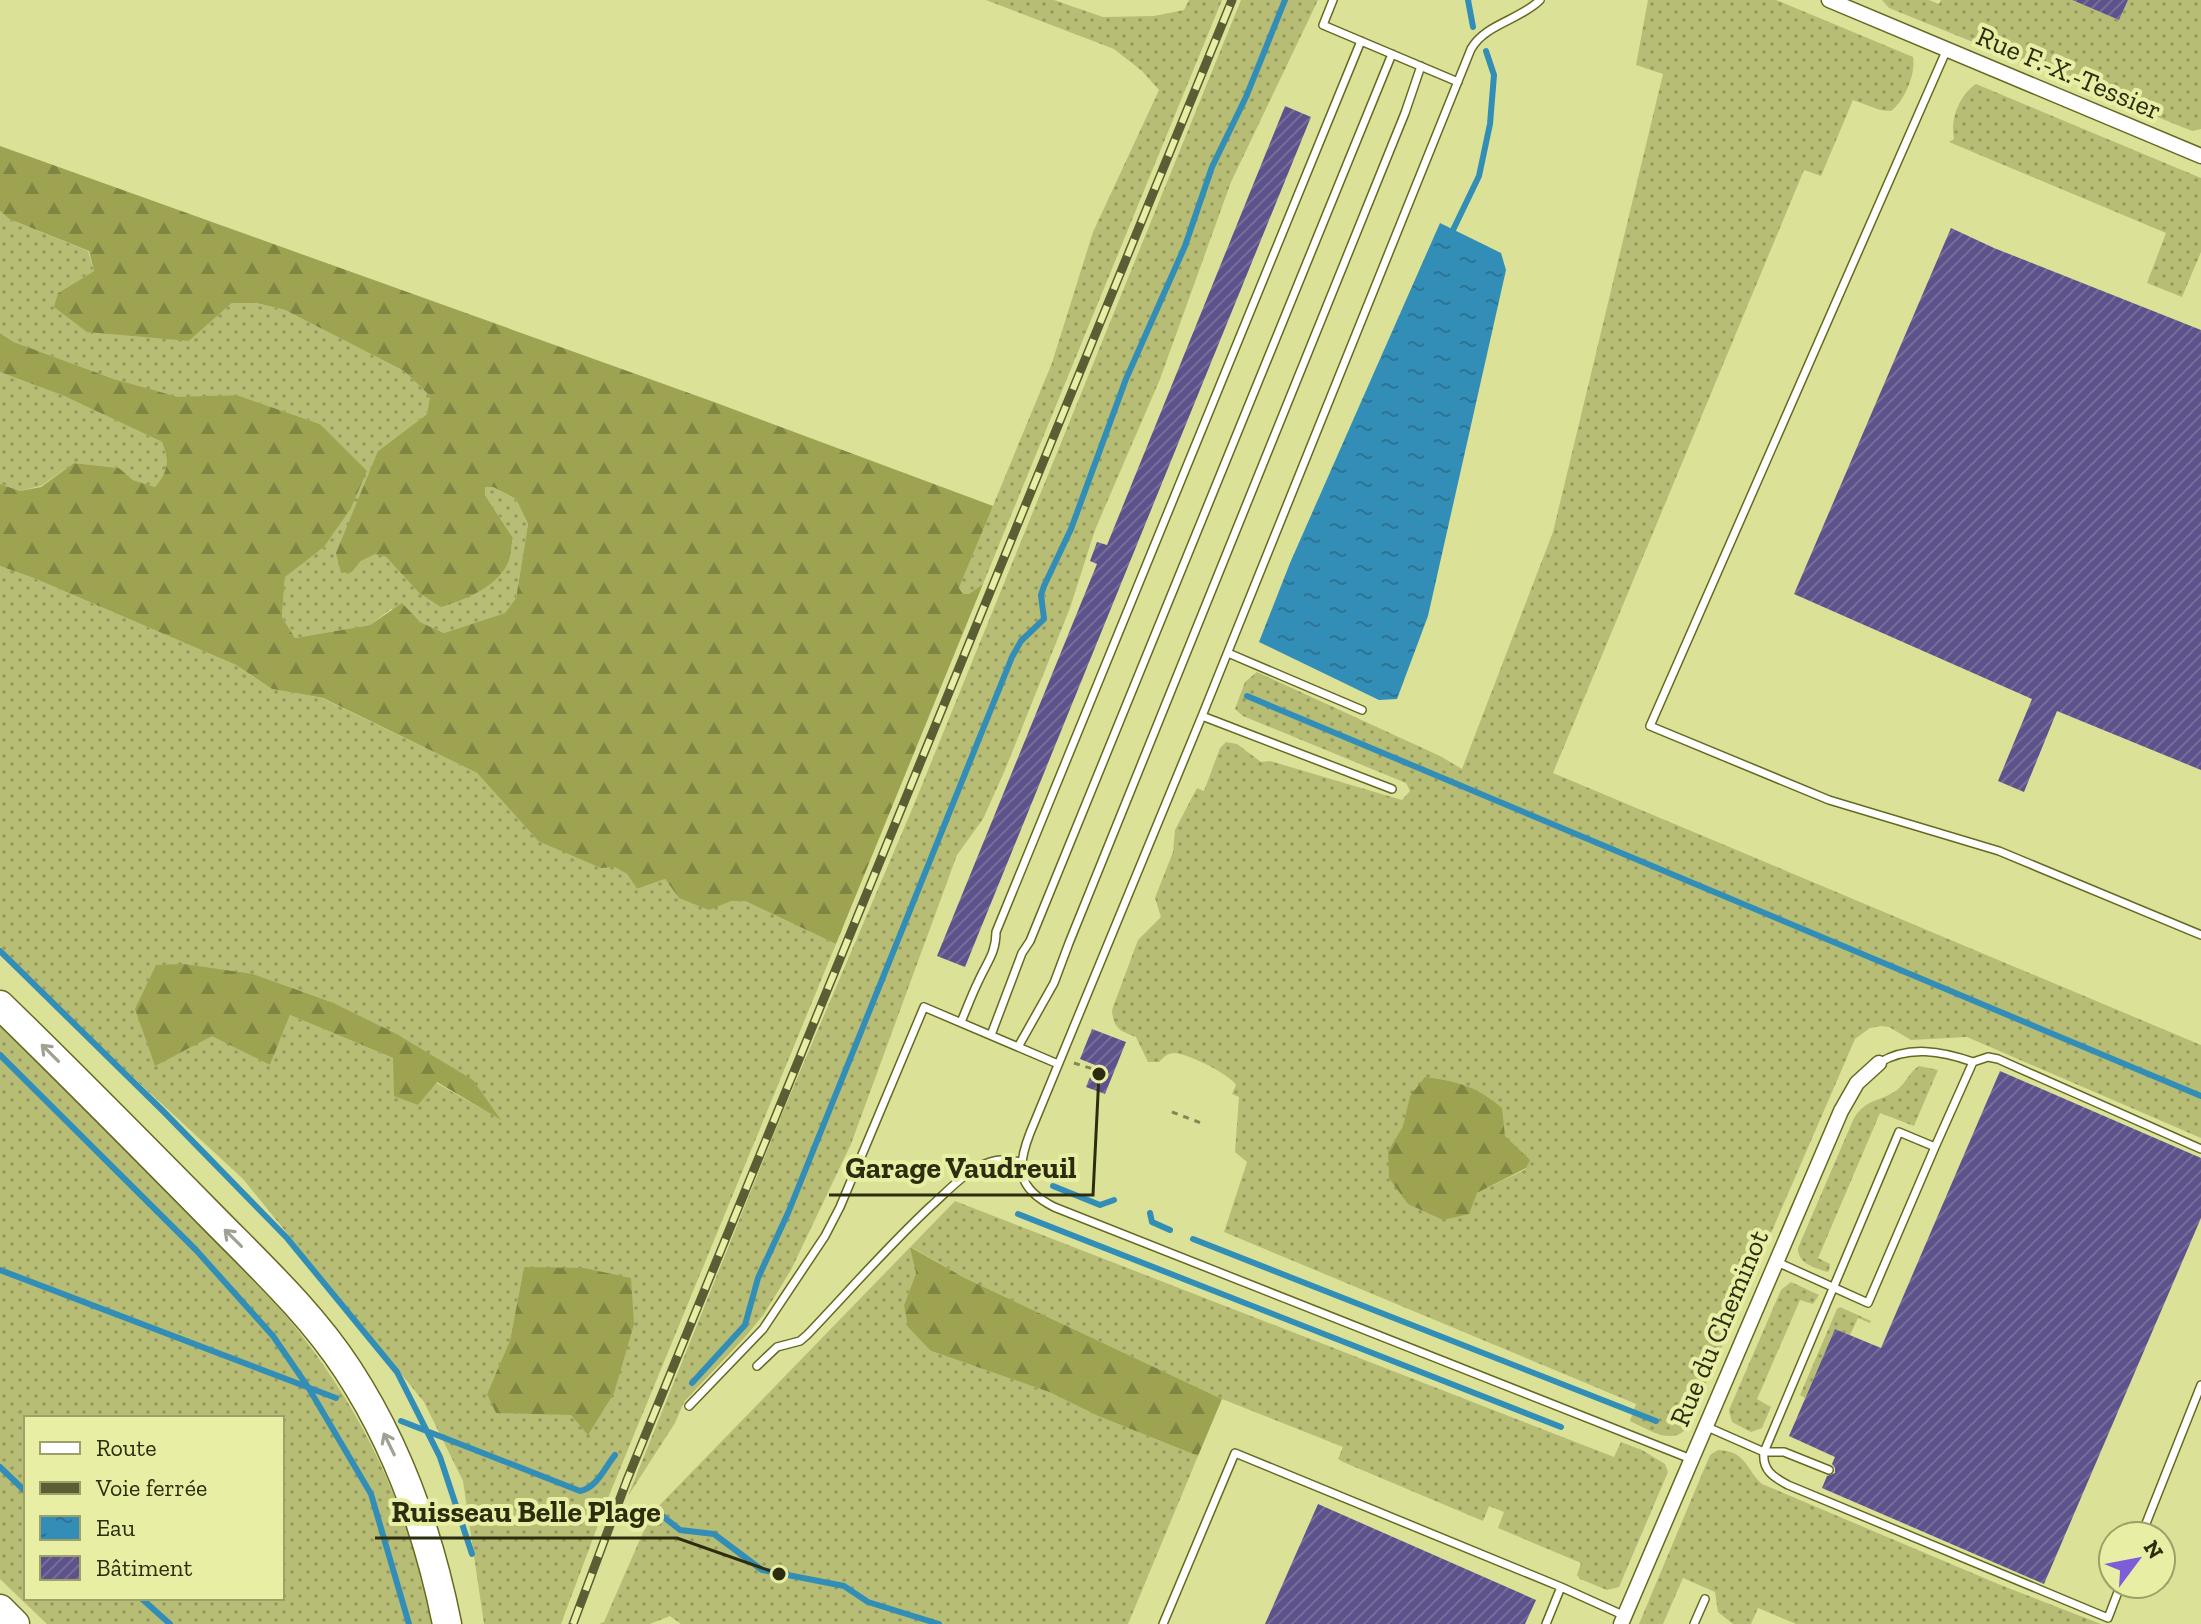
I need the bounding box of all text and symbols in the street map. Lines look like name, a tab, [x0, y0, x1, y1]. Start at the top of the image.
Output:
street label: Rue F.-X.-Tessier	[1971, 19, 2167, 127]
one-way arrow	[41, 1044, 60, 1063]
callout: Garage Vaudreuil	[829, 1141, 1093, 1195]
text: Garage Vaudreuil	[845, 1150, 1077, 1186]
street label: Rue du Cheminot	[1663, 1224, 1775, 1431]
one-way arrow	[224, 1229, 243, 1248]
legend	[24, 1416, 284, 1600]
one-way arrow	[381, 1432, 396, 1456]
text: Route	[96, 1433, 156, 1462]
text: Voie ferrée	[95, 1473, 207, 1502]
callout: Ruisseau Belle Plage	[375, 1484, 677, 1538]
text: Ruisseau Belle Plage	[391, 1494, 661, 1530]
text: Eau	[96, 1513, 136, 1542]
north arrow	[2097, 1520, 2177, 1600]
text: N	[2138, 1535, 2170, 1564]
text: Bâtiment	[96, 1553, 192, 1582]

